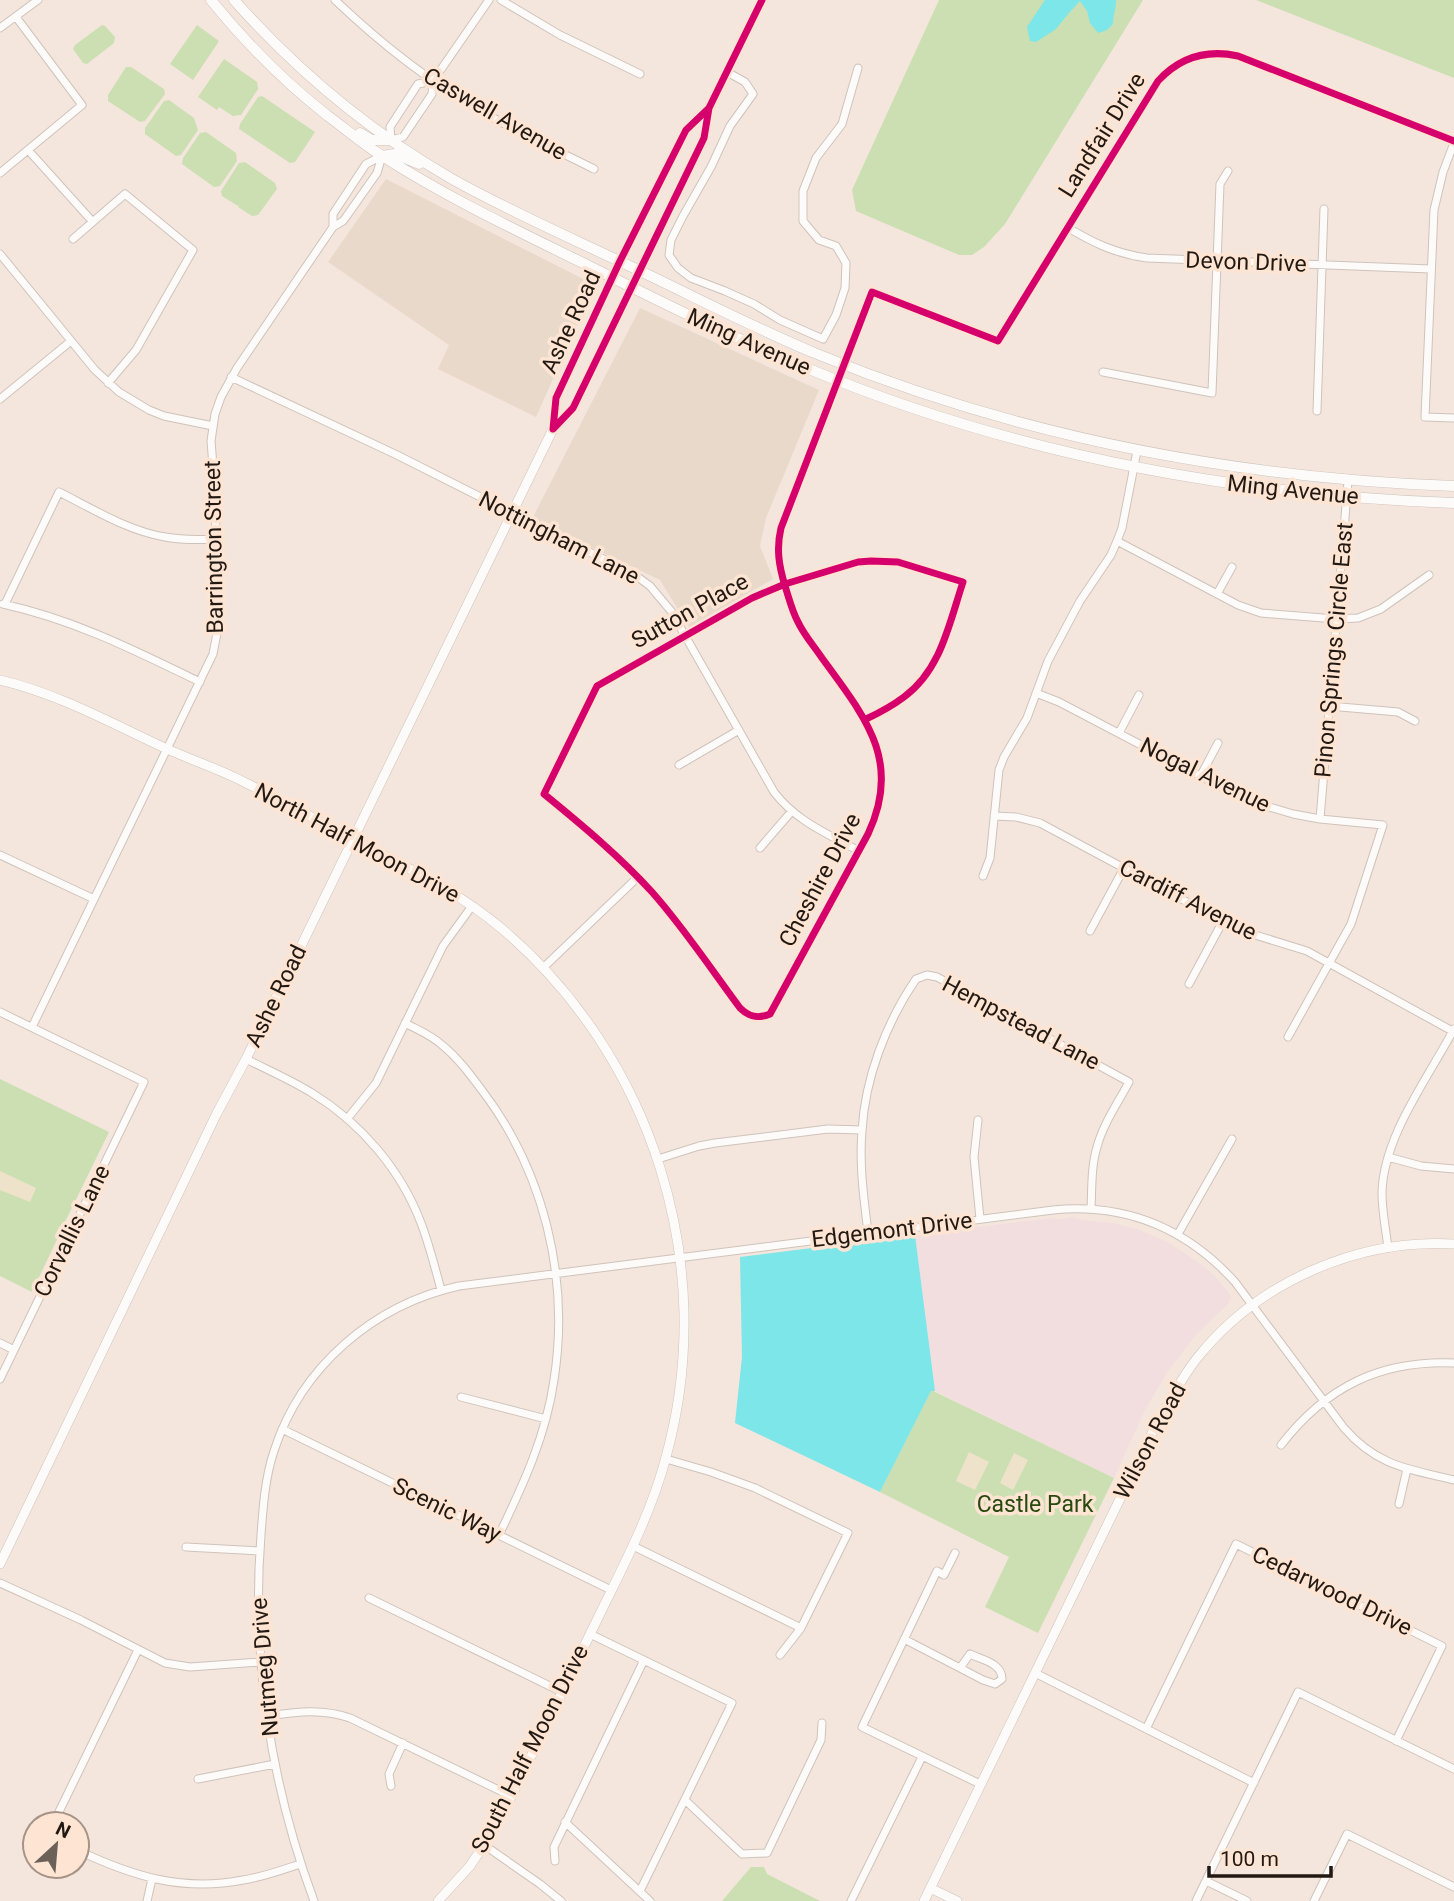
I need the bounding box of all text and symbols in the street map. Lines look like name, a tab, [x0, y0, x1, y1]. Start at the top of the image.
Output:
street label: Caswell Avenue	[419, 62, 571, 166]
street label: Landfair Drive	[1053, 68, 1151, 202]
street label: Devon Drive	[1185, 246, 1307, 278]
street label: Ashe Road	[535, 266, 607, 378]
street label: Ming Avenue	[683, 303, 815, 381]
street label: Barrington Street	[199, 460, 229, 634]
street label: Ming Avenue	[1226, 470, 1360, 510]
street label: Nottingham Lane	[474, 486, 644, 590]
street label: Pinon Springs Circle East	[1309, 521, 1359, 779]
street label: Sutton Place	[627, 568, 753, 654]
street label: Nogal Avenue	[1136, 732, 1274, 818]
street label: North Half Moon Drive	[250, 777, 464, 909]
street label: Cheshire Drive	[774, 809, 866, 951]
street label: Cardiff Avenue	[1115, 854, 1261, 946]
street label: Ashe Road	[240, 941, 312, 1051]
street label: Hempstead Lane	[938, 970, 1104, 1076]
street label: Corvallis Lane	[28, 1160, 116, 1302]
street label: Edgemont Drive	[810, 1207, 974, 1253]
street label: Wilson Road	[1108, 1378, 1192, 1504]
street label: Scenic Way	[388, 1472, 506, 1548]
park label: Castle Park	[977, 1491, 1094, 1518]
street label: Cedarwood Drive	[1248, 1541, 1416, 1641]
street label: Nutmeg Drive	[245, 1596, 285, 1738]
street label: South Half Moon Drive	[466, 1640, 594, 1858]
north arrow	[21, 1810, 91, 1880]
text: N	[52, 1817, 74, 1843]
scale bar	[1209, 1834, 1332, 1878]
text: 100 m	[1220, 1847, 1279, 1871]

